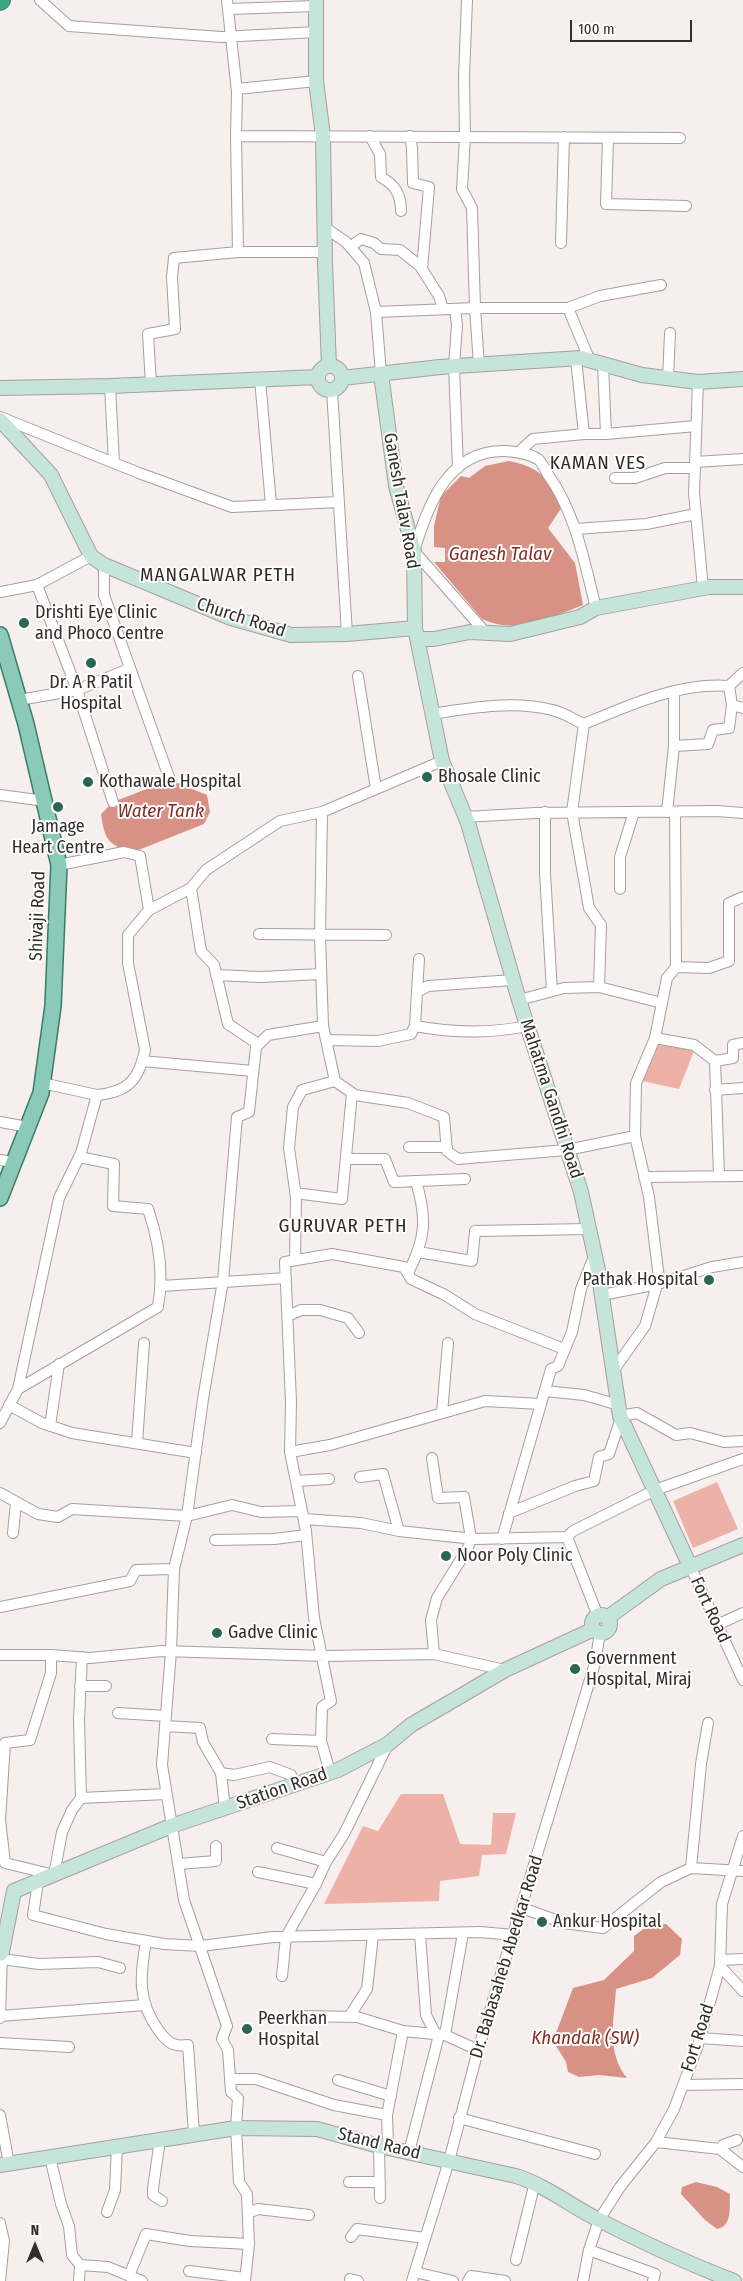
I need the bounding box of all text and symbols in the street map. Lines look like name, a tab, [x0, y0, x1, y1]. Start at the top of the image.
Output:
scale bar	[573, 10, 696, 42]
text: 100 m	[578, 20, 615, 38]
street label: Ganesh Talav Road	[378, 431, 424, 571]
district label: KAMAN VES	[549, 453, 647, 475]
water label: Ganesh Talav	[449, 544, 551, 566]
district label: MANGALWAR PETH	[138, 565, 298, 587]
street label: Church Road	[194, 593, 288, 643]
place label: Drishti Eye Clinic and Phoco Centre	[35, 602, 164, 644]
marker: Drishti Eye Clinic and Phoco Centre	[17, 616, 31, 630]
marker: Dr. A R Patil Hospital	[84, 656, 98, 670]
place label: Dr. A R Patil Hospital	[49, 672, 133, 714]
place label: Bhosale Clinic	[438, 766, 541, 788]
marker: Bhosale Clinic	[420, 770, 434, 784]
place label: Kothawale Hospital	[99, 771, 241, 793]
marker: Kothawale Hospital	[81, 775, 95, 789]
marker: Jamage Heart Centre	[51, 800, 65, 814]
water label: Water Tank	[118, 801, 204, 823]
place label: Jamage Heart Centre	[12, 816, 104, 859]
street label: Shivaji Road	[26, 871, 50, 961]
street label: Mahatma Gandhi Road	[515, 1016, 587, 1182]
district label: GURUVAR PETH	[277, 1216, 409, 1238]
place label: Pathak Hospital	[583, 1269, 698, 1291]
marker: Pathak Hospital	[702, 1273, 716, 1287]
place label: Noor Poly Clinic	[457, 1545, 573, 1567]
marker: Noor Poly Clinic	[439, 1549, 453, 1563]
street label: Fort Road	[685, 1574, 735, 1646]
place label: Gadve Clinic	[228, 1622, 318, 1644]
marker: Gadve Clinic	[210, 1626, 224, 1640]
place label: Government Hospital, Miraj	[586, 1648, 692, 1690]
marker: Government Hospital, Miraj	[568, 1662, 582, 1676]
street label: Station Road	[234, 1763, 330, 1815]
street label: Dr. Babasaheb Abedkar Road	[466, 1853, 548, 2061]
place label: Ankur Hospital	[553, 1911, 661, 1933]
marker: Ankur Hospital	[535, 1915, 549, 1929]
street label: Fort Road	[677, 2001, 719, 2075]
place label: Peerkhan Hospital	[258, 2008, 327, 2050]
marker: Peerkhan Hospital	[240, 2022, 254, 2036]
water label: Khandak (SW)	[531, 2028, 639, 2050]
street label: Stand Raod	[335, 2123, 423, 2165]
north arrow	[10, 2221, 60, 2271]
text: N	[31, 2222, 39, 2239]

